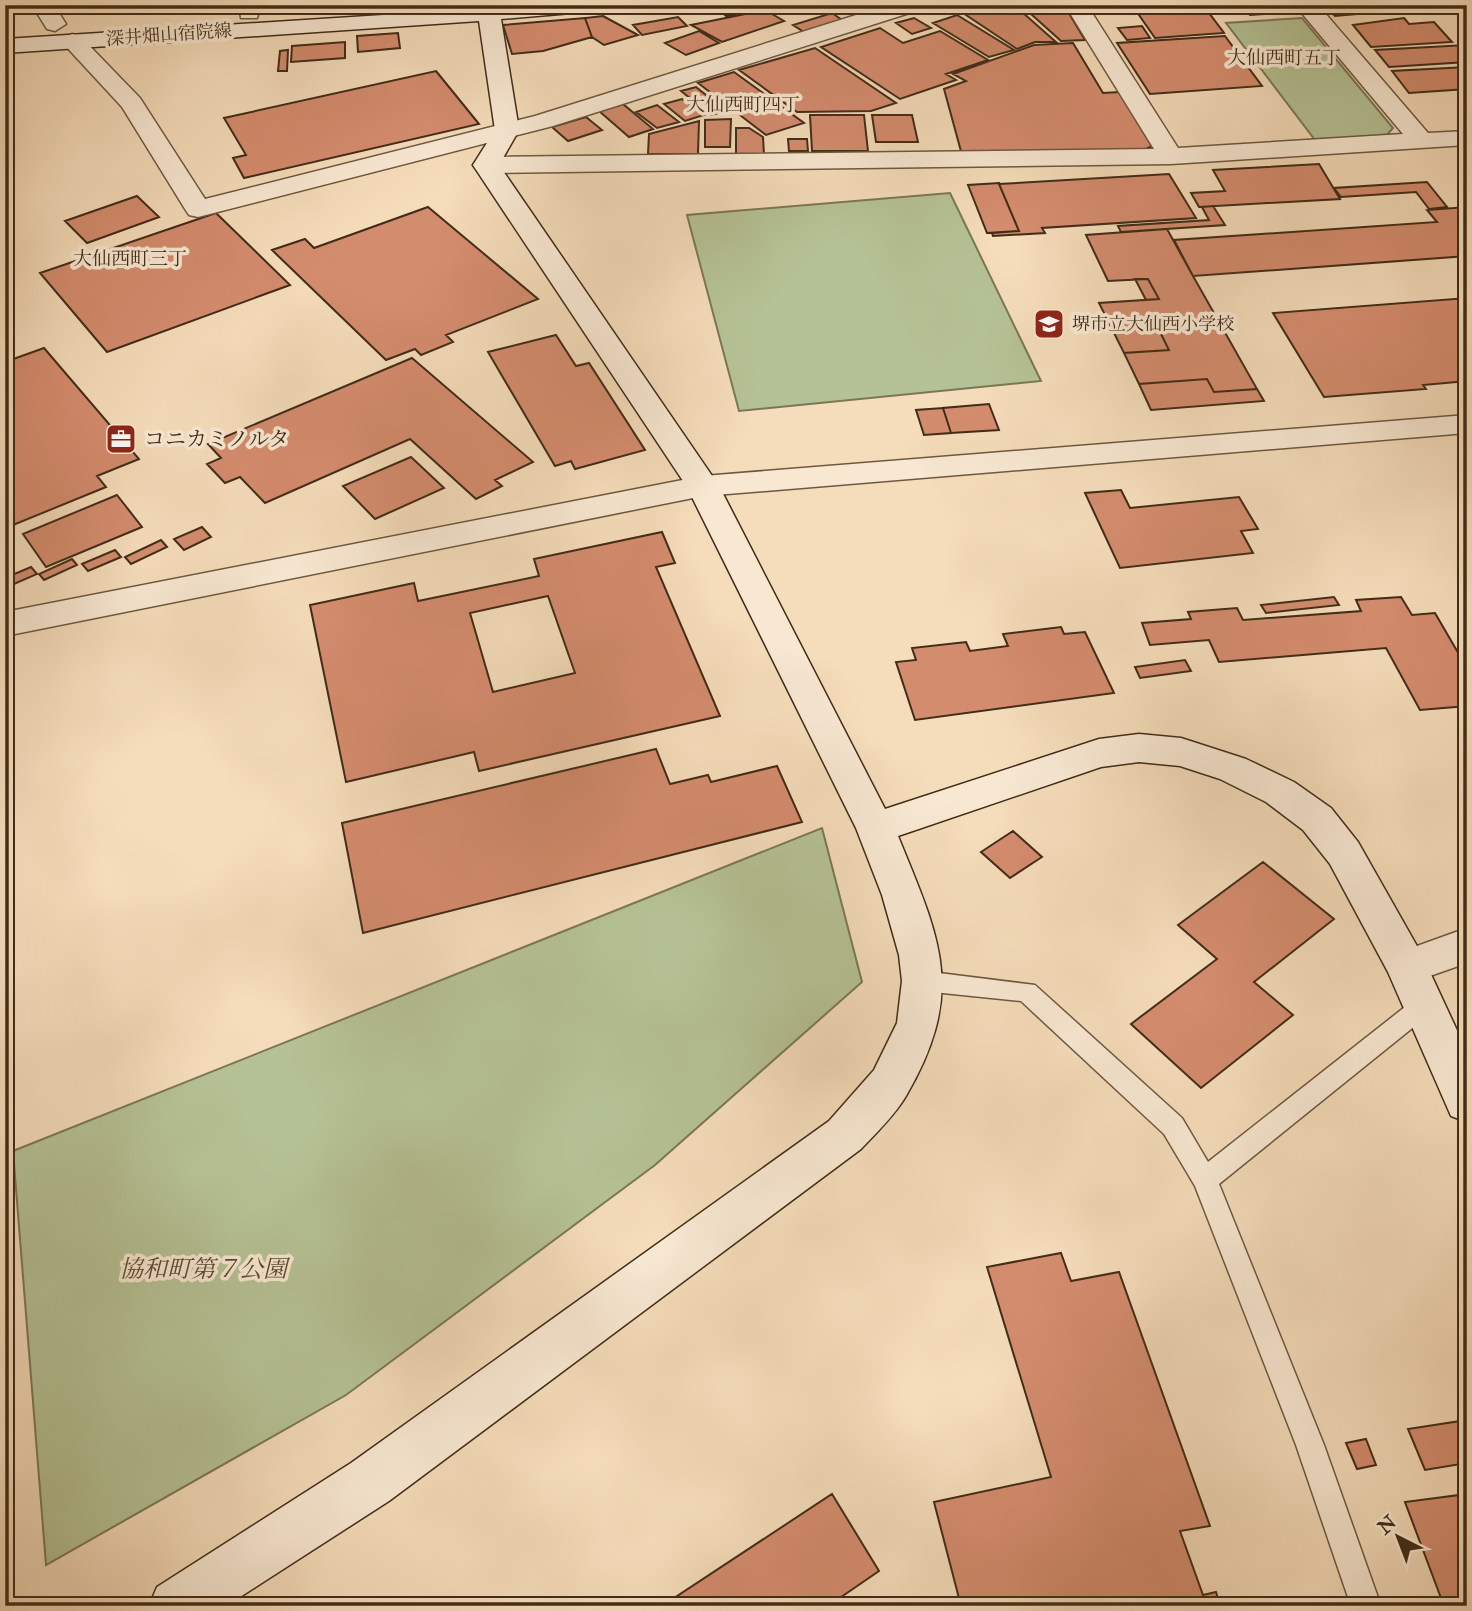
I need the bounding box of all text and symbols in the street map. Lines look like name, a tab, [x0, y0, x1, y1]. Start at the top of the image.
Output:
street label: 深井畑山宿院線	[105, 19, 233, 51]
district label: 大仙西町五丁	[1227, 46, 1341, 70]
district label: 大仙西町四丁	[686, 93, 800, 117]
district label: 大仙西町三丁	[73, 247, 187, 271]
school or university icon: 堺市立大仙西小学校	[1032, 307, 1066, 341]
place label: 堺市立大仙西小学校	[1072, 313, 1234, 336]
office icon: コニカミノルタ	[104, 422, 138, 456]
place label: コニカミノルタ	[144, 426, 289, 453]
park label: 協和町第７公園	[119, 1254, 291, 1285]
north arrow	[1364, 1502, 1434, 1572]
text: N	[1372, 1510, 1402, 1540]

